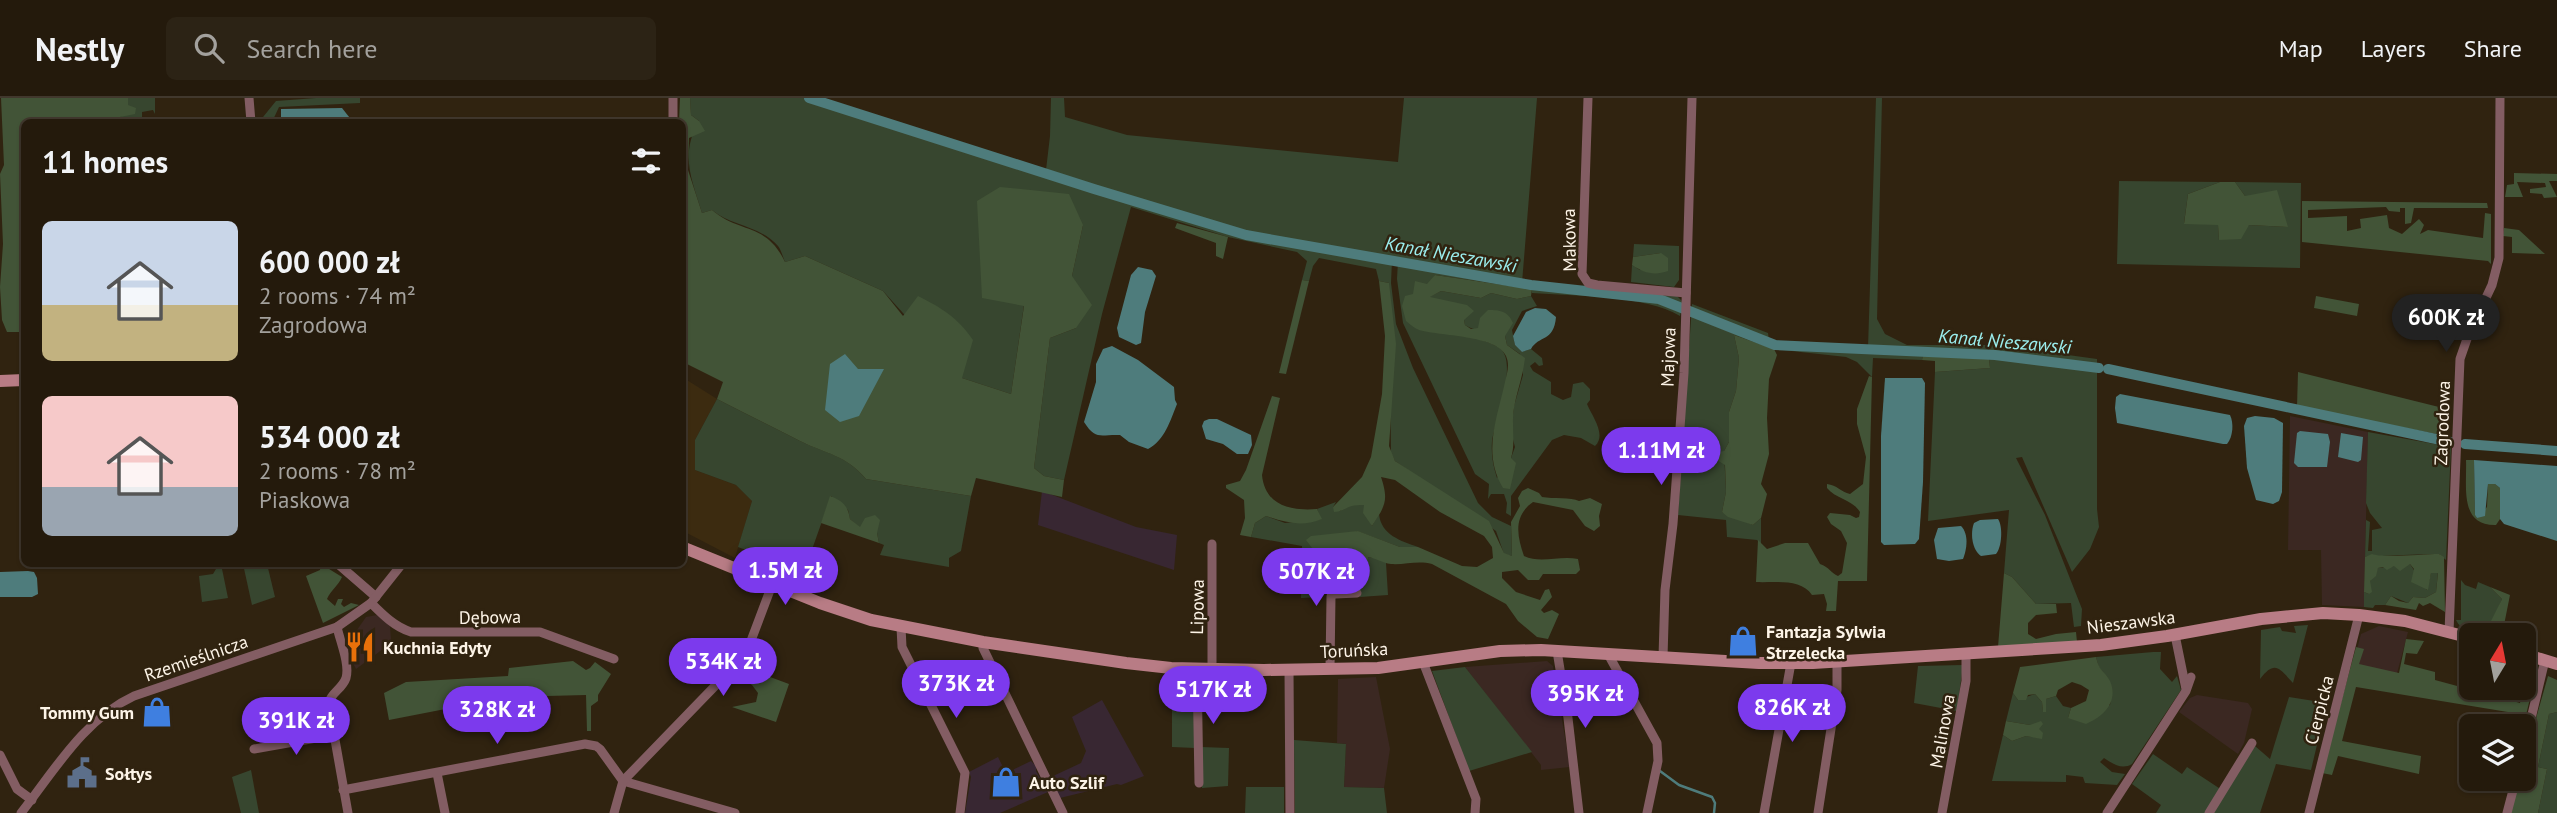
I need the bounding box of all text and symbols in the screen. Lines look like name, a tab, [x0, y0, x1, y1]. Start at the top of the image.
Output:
search box	[166, 17, 656, 80]
text: Nestly	[35, 27, 124, 70]
icon: search	[190, 29, 228, 67]
text: Search here	[246, 32, 378, 65]
text: Map	[2279, 33, 2323, 64]
text: Layers	[2361, 33, 2426, 64]
text: Share	[2464, 33, 2522, 64]
text: 11 homes	[42, 142, 168, 181]
icon: filters	[627, 142, 665, 180]
street label: Makowa	[1557, 208, 1581, 272]
water label: Kanał Nieszawski	[1383, 231, 1520, 278]
text: 600 000 zł	[259, 242, 400, 281]
icon: home	[98, 249, 182, 333]
text: 2 rooms · 74 m²	[259, 281, 416, 310]
pin: 600K zł	[2381, 294, 2511, 354]
text: 600K zł	[2408, 302, 2484, 331]
text: Zagrodowa	[259, 310, 368, 339]
water label: Kanał Nieszawski	[1937, 323, 2074, 359]
street label: Majowa	[1655, 327, 1681, 387]
street label: Zagrodowa	[2429, 380, 2455, 466]
text: 534 000 zł	[259, 417, 400, 456]
icon: home	[98, 424, 182, 508]
pin: 1.11M zł	[1589, 428, 1733, 487]
text: 1.11M zł	[1618, 435, 1704, 464]
text: 2 rooms · 78 m²	[259, 456, 416, 485]
text: Piaskowa	[259, 485, 350, 514]
pin: 1.5M zł	[720, 547, 850, 607]
pin: 507K zł	[1251, 548, 1381, 608]
text: 1.5M zł	[748, 555, 822, 584]
text: 507K zł	[1278, 556, 1354, 585]
street label: Lipowa	[1185, 579, 1209, 635]
street label: Dębowa	[459, 605, 521, 629]
street label: Nieszawska	[2085, 605, 2177, 639]
place label: Fantazja Sylwia Strzelecka	[1766, 620, 1886, 664]
north arrow	[2459, 623, 2536, 700]
map controls	[2459, 623, 2536, 791]
shop icon: Fantazja Sylwia Strzelecka	[1726, 624, 1760, 658]
street label: Rzemieślnicza	[141, 630, 251, 686]
restaurant icon: Kuchnia Edyty	[343, 630, 377, 664]
place label: Kuchnia Edyty	[383, 636, 491, 659]
street label: Toruńska	[1319, 637, 1389, 663]
pin: 534K zł	[658, 638, 788, 698]
text: 534K zł	[685, 646, 761, 675]
pin: 373K zł	[891, 660, 1021, 720]
pin: 517K zł	[1148, 666, 1278, 726]
text: 373K zł	[918, 668, 994, 697]
pin: 395K zł	[1520, 670, 1650, 730]
street label: Cierpicka	[2299, 673, 2339, 747]
text: 517K zł	[1175, 674, 1251, 703]
text: 395K zł	[1547, 678, 1623, 707]
pin: 826K zł	[1727, 684, 1857, 744]
pin: 328K zł	[432, 686, 562, 746]
text: 826K zł	[1754, 692, 1830, 721]
street label: Malinowa	[1924, 692, 1960, 770]
text: 328K zł	[459, 694, 535, 723]
shop icon: Tommy Gum	[140, 695, 174, 729]
pin: 391K zł	[231, 698, 361, 757]
place label: Tommy Gum	[40, 701, 134, 724]
text: 391K zł	[258, 705, 334, 734]
button: layers	[2459, 714, 2536, 791]
public building icon: Sołtys	[65, 756, 99, 790]
place label: Sołtys	[105, 762, 152, 785]
shop icon: Auto Szlif	[989, 765, 1023, 799]
place label: Auto Szlif	[1029, 771, 1105, 794]

